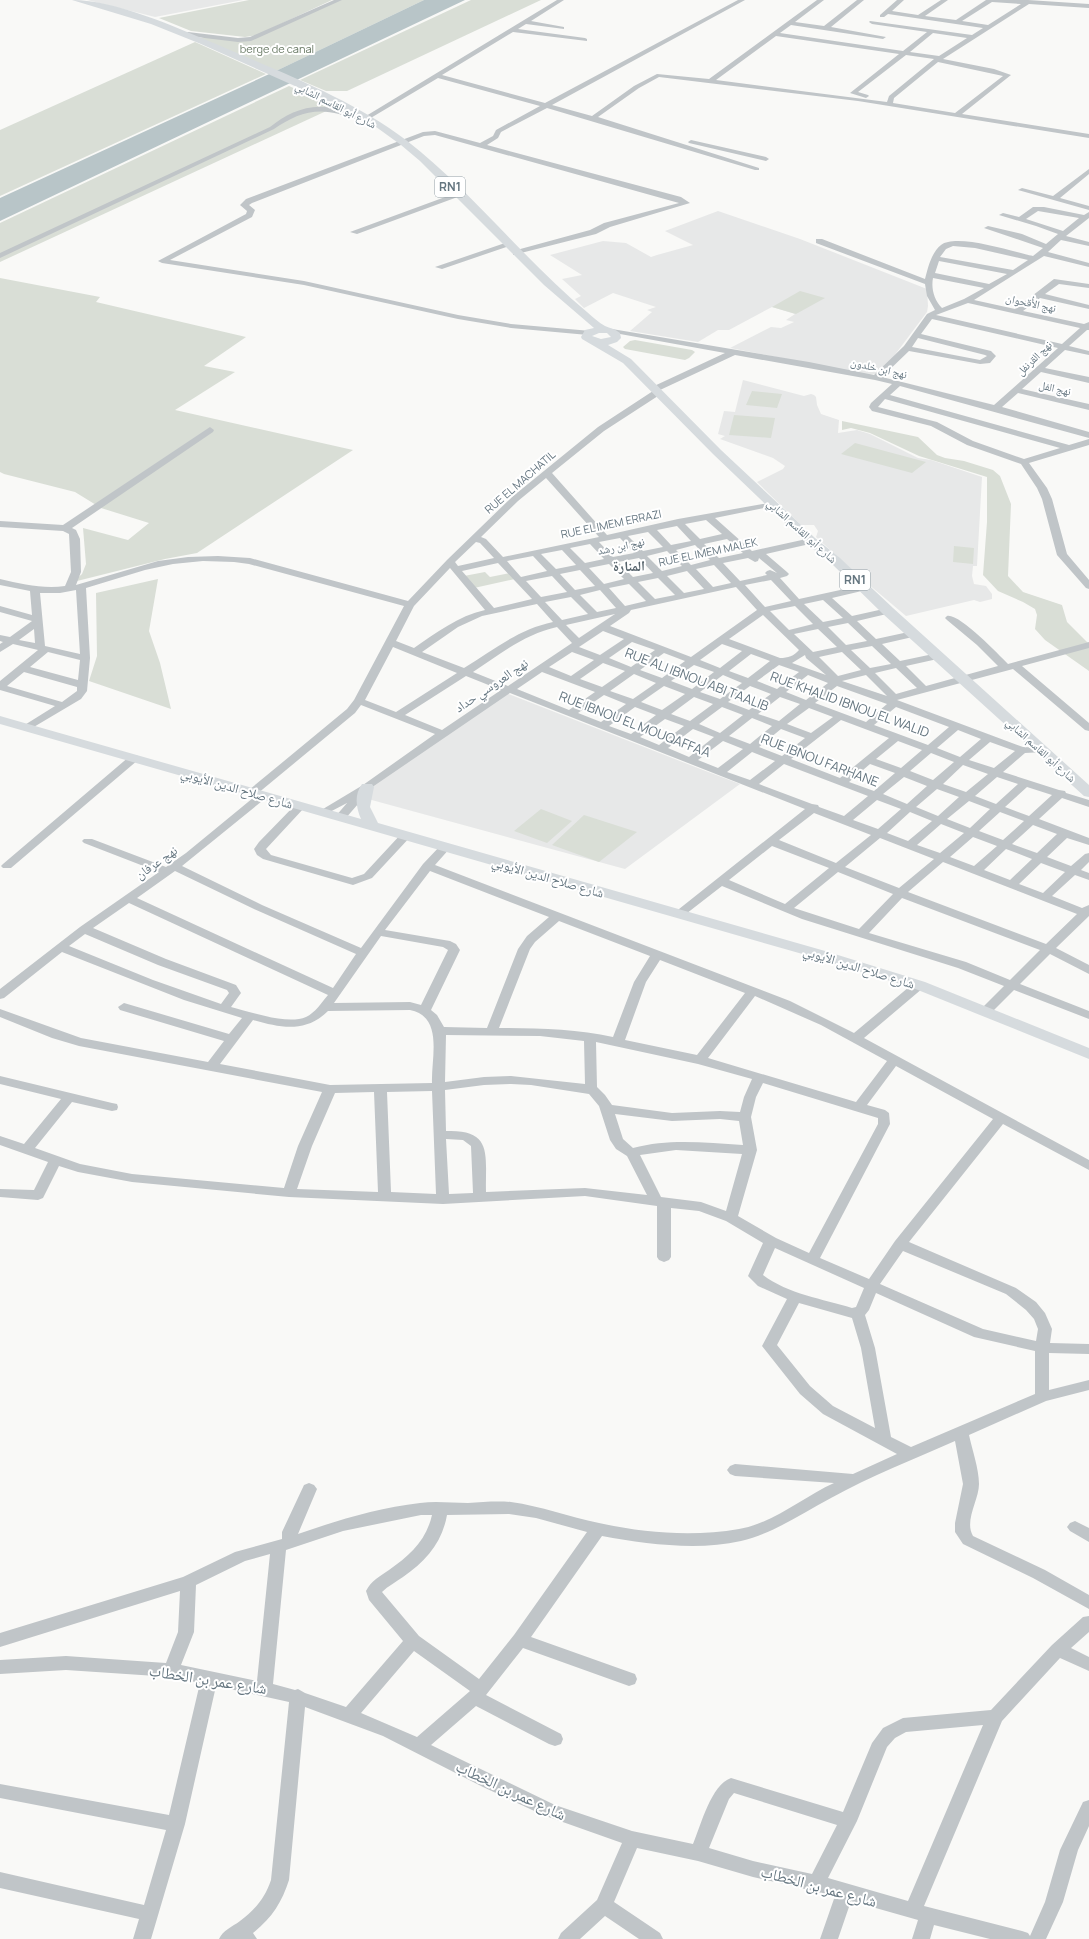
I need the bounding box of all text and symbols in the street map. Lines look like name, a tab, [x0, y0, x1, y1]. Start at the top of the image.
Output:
park label: berge de canal	[240, 41, 314, 56]
street label: شارع أبو القاسم الشابي	[292, 78, 379, 133]
road number: RN1	[435, 177, 465, 197]
street label: نهج الأُقحوان	[1004, 290, 1058, 315]
street label: نهج القرنفل	[1013, 337, 1055, 378]
street label: نهج ابن خلدون	[849, 354, 909, 381]
street label: نهج الفل	[1038, 377, 1073, 398]
street label: RUE EL MACHATIL	[481, 446, 559, 517]
street label: شارع أبو القاسم الشابي	[763, 495, 840, 567]
street label: RUE EL IMEM ERRAZI	[559, 506, 663, 542]
street label: نهج ابن رشد	[596, 533, 646, 558]
street label: RUE EL IMEM MALEK	[657, 534, 759, 569]
district label: المنارة	[613, 556, 645, 575]
road number: RN1	[840, 570, 870, 590]
street label: RUE ALI IBNOU ABI TAALIB	[622, 643, 772, 715]
street label: نهج العروسي حداد	[451, 654, 533, 718]
street label: RUE KHALID IBNOU EL WALID	[768, 667, 932, 741]
street label: RUE IBNOU EL MOUQAFFAA	[557, 687, 713, 761]
street label: شارع أبو القاسم الشابي	[1002, 714, 1079, 786]
street label: RUE IBNOU FARHANE	[759, 729, 881, 791]
street label: شارع صلاح الدين الأيوبي	[178, 763, 295, 815]
street label: نهج عرفان	[131, 841, 181, 884]
street label: شارع صلاح الدين الأيوبي	[489, 852, 606, 904]
street label: شارع صلاح الدين الأيوبي	[800, 941, 917, 995]
street label: شارع عمر بن الخطاب	[147, 1659, 269, 1699]
street label: شارع عمر بن الخطاب	[452, 1755, 570, 1825]
street label: شارع عمر بن الخطاب	[759, 1860, 879, 1912]

